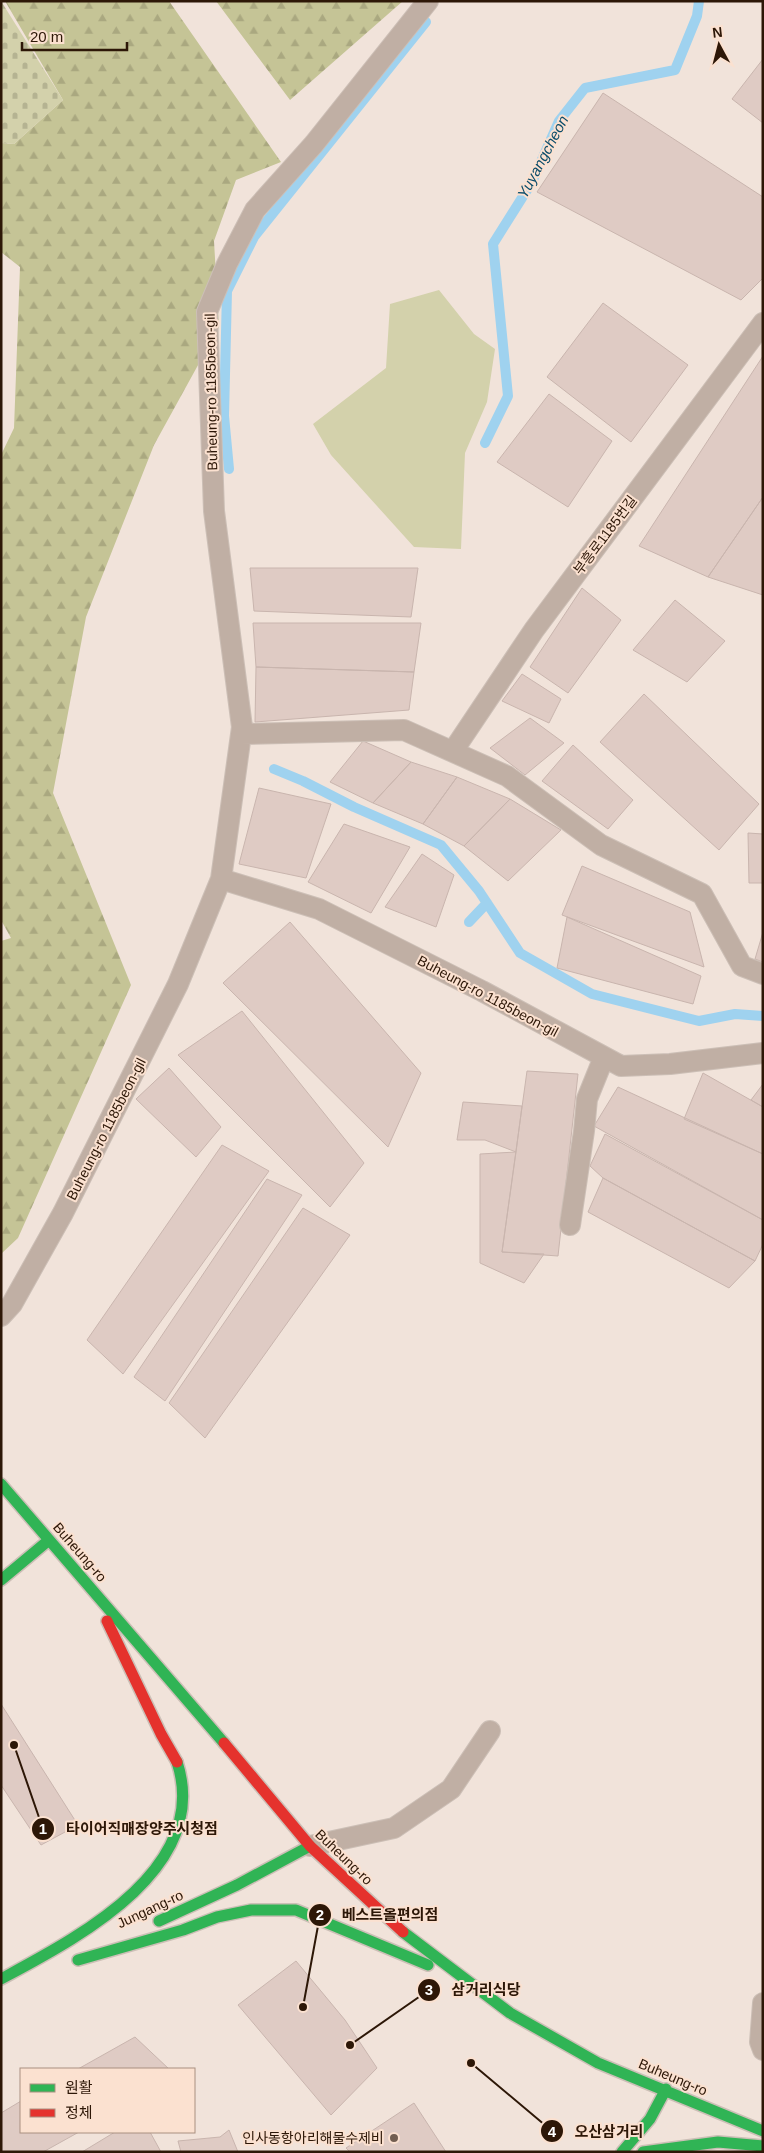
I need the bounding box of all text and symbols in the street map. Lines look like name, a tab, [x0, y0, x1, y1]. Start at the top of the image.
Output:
scale bar	[22, 20, 128, 52]
north arrow	[694, 20, 744, 70]
text: N	[711, 24, 723, 41]
text: 20 m	[30, 28, 63, 45]
water label: Yuyangcheon	[514, 113, 571, 201]
street label: Buheung-ro 1185beon-gil	[202, 313, 220, 471]
street label: 부흥로1185번길	[570, 492, 640, 578]
street label: Buheung-ro 1185beon-gil	[415, 952, 561, 1040]
street label: Buheung-ro 1185beon-gil	[63, 1055, 149, 1203]
street label: Buheung-ro	[50, 1519, 110, 1585]
callout: 타이어직매장양주시청점	[31, 1814, 228, 1844]
text: 1	[39, 1820, 47, 1837]
text: 타이어직매장양주시청점	[66, 1820, 218, 1837]
street label: Buheung-ro	[312, 1826, 376, 1888]
street label: Jungang-ro	[115, 1887, 186, 1931]
callout: 베스트올편의점	[307, 1900, 449, 1930]
text: 2	[316, 1906, 324, 1923]
text: 베스트올편의점	[342, 1906, 438, 1923]
callout: 삼거리식당	[416, 1975, 530, 2005]
text: 3	[425, 1981, 433, 1998]
text: 삼거리식당	[451, 1981, 521, 1998]
street label: Buheung-ro	[636, 2055, 710, 2099]
legend	[20, 2068, 195, 2133]
text: 원활	[65, 2079, 93, 2096]
text: 정체	[65, 2104, 93, 2121]
callout: 오산삼거리	[540, 2116, 654, 2146]
text: 4	[548, 2123, 557, 2140]
text: 오산삼거리	[574, 2123, 644, 2140]
place label: 인사동항아리해물수제비	[242, 2130, 384, 2146]
marker: 인사동항아리해물수제비	[388, 2132, 400, 2144]

